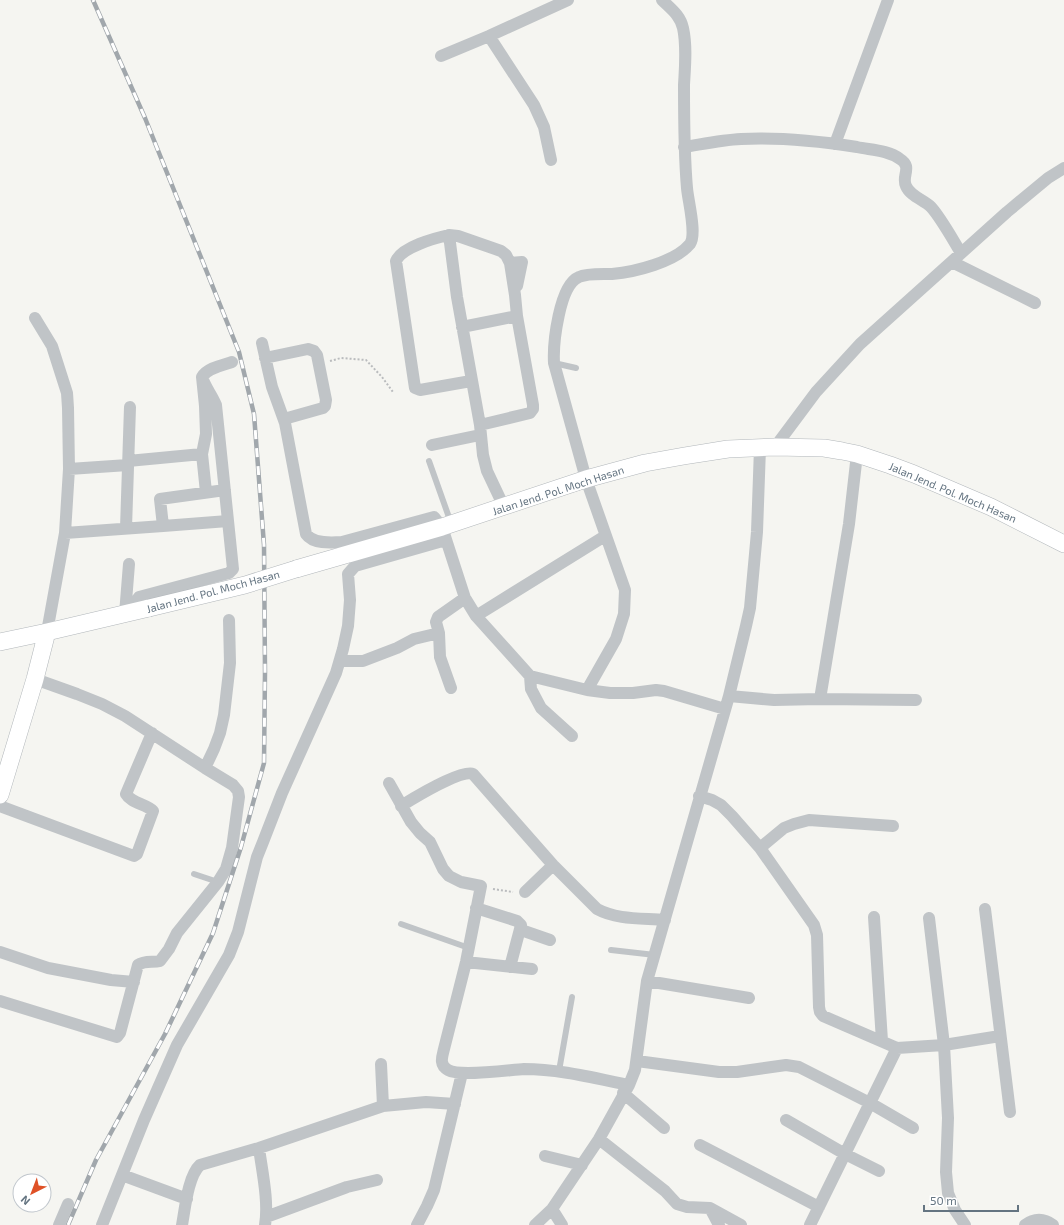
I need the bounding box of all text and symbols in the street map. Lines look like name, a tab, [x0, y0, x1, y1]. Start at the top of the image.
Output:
street label: Jalan Jend. Pol. Moch Hasan	[887, 459, 1019, 525]
street label: Jalan Jend. Pol. Moch Hasan	[491, 463, 625, 517]
street label: Jalan Jend. Pol. Moch Hasan	[145, 567, 281, 615]
north arrow	[12, 1173, 52, 1213]
scale bar	[924, 1187, 1018, 1213]
text: N	[18, 1193, 32, 1208]
text: 50 m	[930, 1193, 957, 1207]

